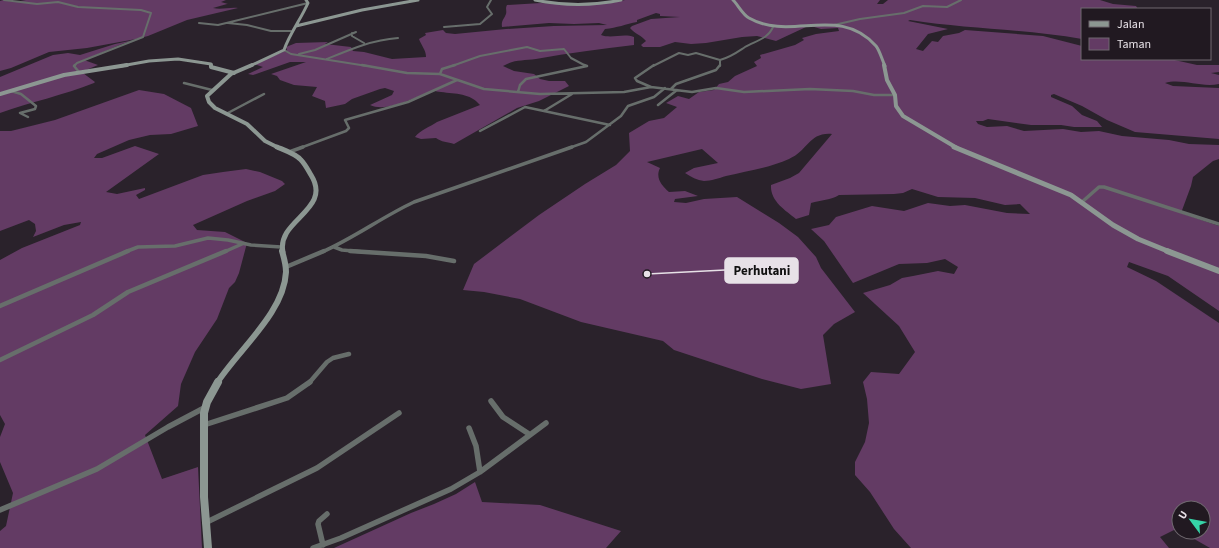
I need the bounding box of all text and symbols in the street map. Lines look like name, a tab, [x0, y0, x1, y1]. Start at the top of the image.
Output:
legend	[1081, 8, 1211, 60]
text: Jalan	[1117, 16, 1144, 33]
text: Taman	[1117, 36, 1151, 53]
callout: Perhutani	[725, 258, 798, 283]
text: Perhutani	[734, 262, 790, 280]
north arrow	[1171, 500, 1211, 540]
text: U	[1175, 508, 1191, 522]

